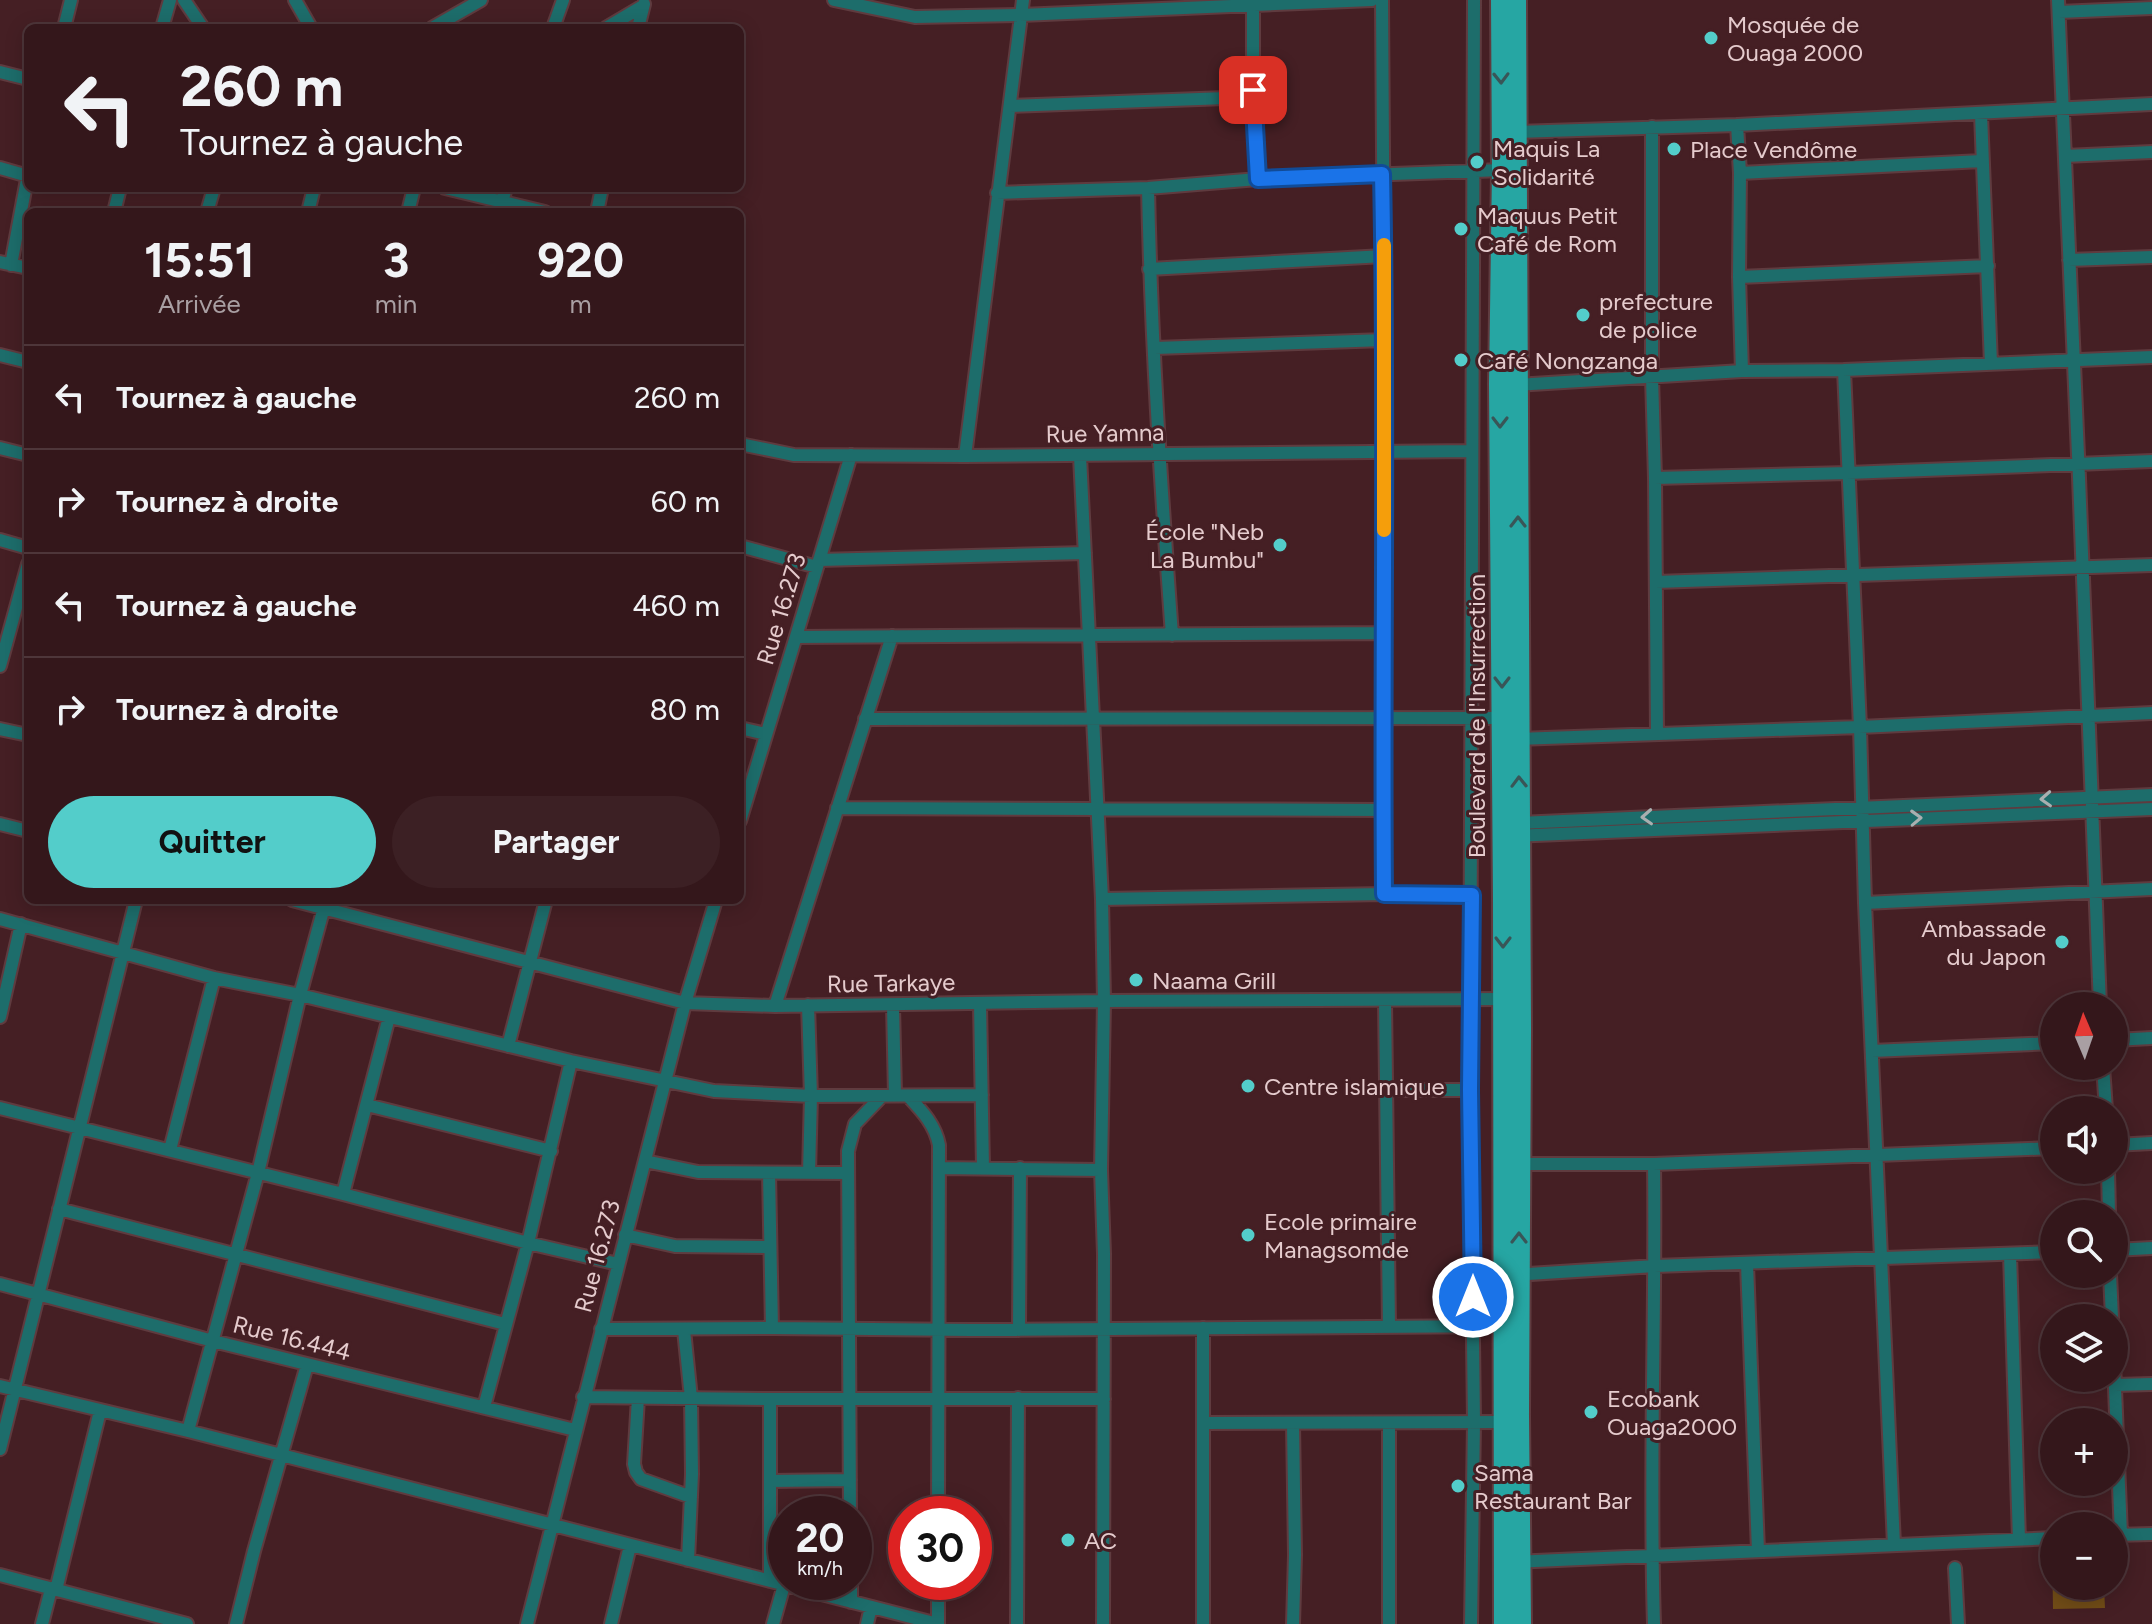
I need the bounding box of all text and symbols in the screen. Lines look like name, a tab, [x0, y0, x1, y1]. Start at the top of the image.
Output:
place label: Mosquée de Ouaga 2000	[1727, 10, 1863, 67]
marker: Mosquée de Ouaga 2000	[1702, 29, 1720, 47]
text: 260 m	[180, 53, 343, 120]
icon: left	[48, 56, 152, 160]
pin	[1219, 56, 1287, 124]
icon: arrive	[1231, 68, 1275, 112]
one-way arrow	[1492, 72, 1510, 85]
text: Tournez à gauche	[180, 121, 463, 164]
place label: Maquis La Solidarité	[1493, 134, 1600, 191]
place label: Place Vendôme	[1690, 135, 1857, 164]
marker: Place Vendôme	[1665, 140, 1683, 158]
marker: Maquis La Solidarité	[1468, 153, 1486, 171]
place label: Maquus Petit Café de Rom	[1477, 201, 1618, 258]
marker: Maquus Petit Café de Rom	[1452, 220, 1470, 238]
text: 15:51	[144, 231, 255, 289]
text: 3	[383, 231, 409, 289]
text: 920	[537, 231, 624, 289]
place label: prefecture de police	[1599, 287, 1713, 344]
text: Arrivée	[158, 288, 241, 320]
text: min	[375, 288, 417, 320]
text: m	[570, 288, 592, 320]
marker: prefecture de police	[1574, 306, 1592, 324]
place label: Café Nongzanga	[1477, 346, 1658, 375]
marker: Café Nongzanga	[1452, 351, 1470, 369]
icon: left	[48, 375, 92, 419]
text: Tournez à gauche	[116, 379, 357, 416]
text: 260 m	[634, 379, 720, 416]
one-way arrow	[1491, 416, 1509, 429]
street label: Rue Yamna	[1045, 417, 1165, 449]
icon: right	[48, 479, 92, 523]
text: Tournez à droite	[116, 483, 338, 520]
text: 60 m	[651, 483, 720, 520]
one-way arrow	[1509, 515, 1526, 528]
place label: École "Neb La Bumbu"	[1145, 517, 1264, 574]
marker: École "Neb La Bumbu"	[1271, 536, 1289, 554]
street label: Rue 16.273	[750, 550, 812, 668]
street label: Boulevard de l'Insurrection	[1462, 574, 1491, 858]
icon: left	[48, 583, 92, 627]
text: Tournez à gauche	[116, 587, 357, 624]
text: 460 m	[632, 587, 720, 624]
one-way arrow	[1493, 676, 1510, 689]
icon: right	[48, 687, 92, 731]
text: Tournez à droite	[116, 691, 338, 728]
text: 80 m	[649, 691, 720, 728]
one-way arrow	[1510, 775, 1528, 788]
one-way arrow	[2039, 791, 2052, 808]
button: Quitter	[48, 796, 376, 888]
button: Partager	[392, 796, 720, 888]
one-way arrow	[1640, 809, 1652, 826]
one-way arrow	[1910, 809, 1923, 826]
place label: Ambassade du Japon	[1921, 914, 2046, 971]
marker: Ambassade du Japon	[2053, 933, 2071, 951]
one-way arrow	[1495, 936, 1512, 949]
place label: Naama Grill	[1152, 966, 1276, 995]
street label: Rue Tarkaye	[827, 967, 955, 999]
marker: Naama Grill	[1127, 971, 1145, 989]
north arrow	[2040, 992, 2128, 1080]
map controls	[2040, 992, 2128, 1600]
place label: Centre islamique	[1264, 1072, 1445, 1101]
marker: Centre islamique	[1239, 1077, 1257, 1095]
button: sound	[2040, 1096, 2128, 1184]
street label: Rue 16.273	[568, 1197, 626, 1315]
button: search	[2040, 1200, 2128, 1288]
place label: Ecole primaire Managsomde	[1264, 1207, 1417, 1264]
marker: Ecole primaire Managsomde	[1239, 1226, 1257, 1244]
one-way arrow	[1510, 1231, 1528, 1244]
position arrow	[1431, 1255, 1515, 1339]
button: layers	[2040, 1304, 2128, 1392]
street label: Rue 16.444	[230, 1309, 354, 1367]
place label: Ecobank Ouaga2000	[1607, 1384, 1737, 1441]
marker: Ecobank Ouaga2000	[1582, 1403, 1600, 1421]
button: +	[2040, 1408, 2128, 1496]
place label: Sama Restaurant Bar	[1474, 1458, 1632, 1515]
marker: Sama Restaurant Bar	[1449, 1477, 1467, 1495]
speed limit sign: 30	[888, 1496, 992, 1600]
button: −	[2040, 1512, 2128, 1600]
text: 20	[795, 1514, 845, 1562]
place label: AC	[1084, 1526, 1117, 1555]
marker: AC	[1059, 1531, 1077, 1549]
text: km/h	[797, 1556, 843, 1580]

